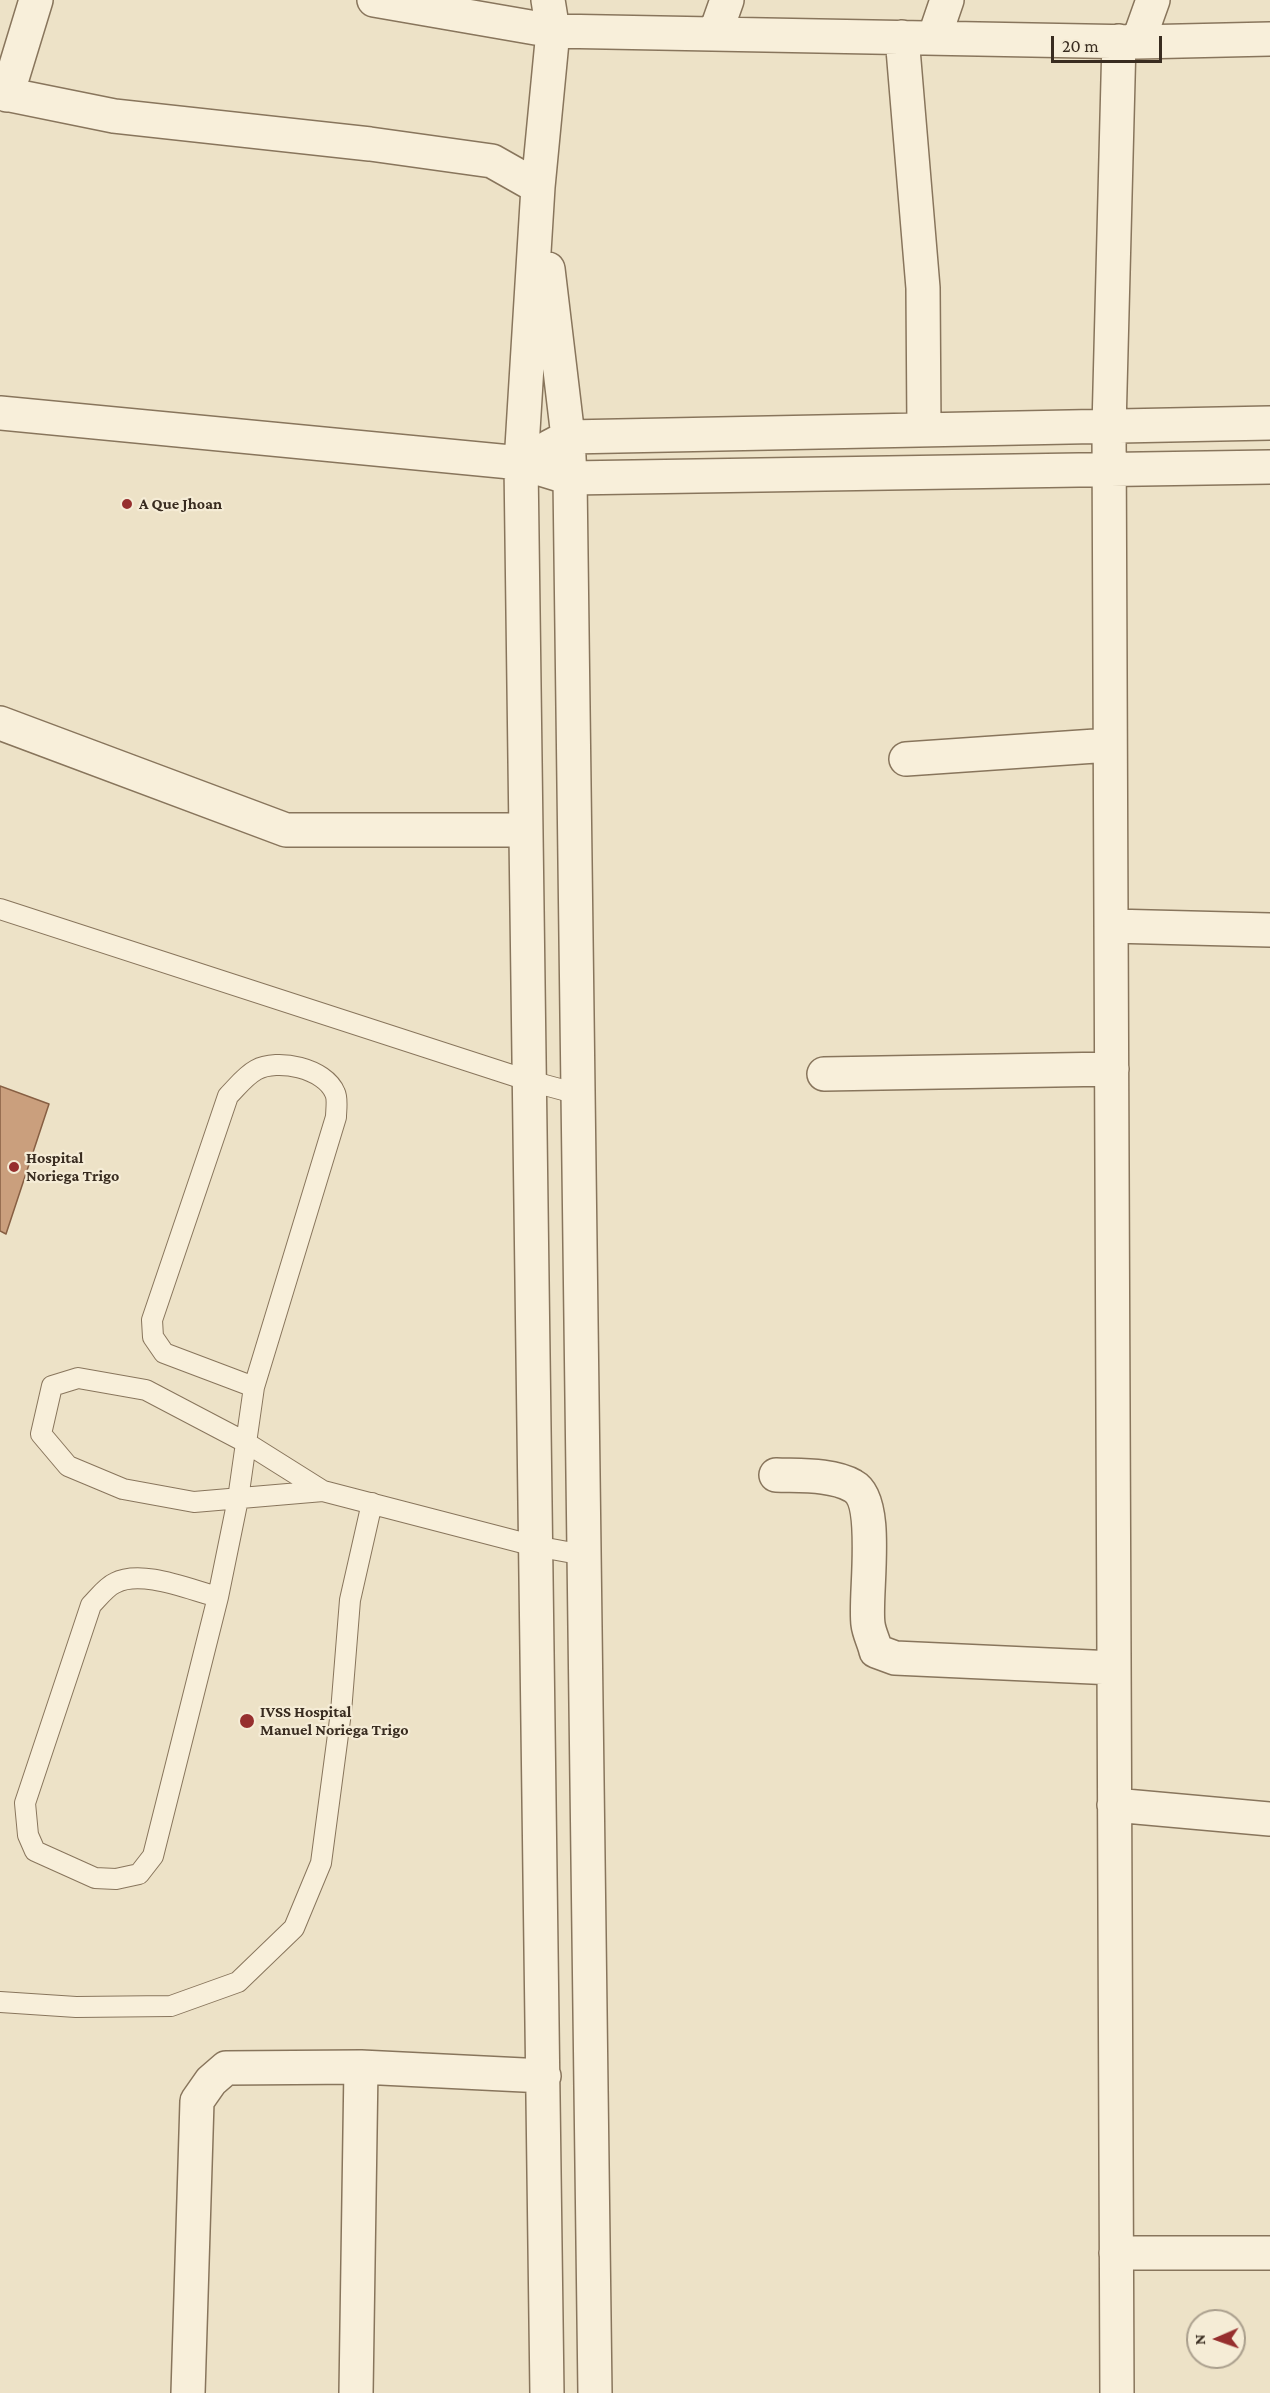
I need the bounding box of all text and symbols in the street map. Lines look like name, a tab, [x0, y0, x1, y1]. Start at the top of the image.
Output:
scale bar	[1054, 24, 1165, 62]
text: 20 m	[1062, 36, 1099, 56]
place label: A Que Jhoan	[139, 494, 222, 514]
marker: A Que Jhoan	[120, 497, 134, 511]
place label: Hospital Noriega Trigo	[26, 1148, 119, 1186]
marker: Hospital Noriega Trigo	[7, 1160, 21, 1174]
place label: IVSS Hospital Manuel Noriega Trigo	[260, 1702, 409, 1740]
marker: IVSS Hospital Manuel Noriega Trigo	[238, 1712, 256, 1730]
north arrow	[1186, 2309, 1246, 2369]
text: N	[1191, 2334, 1208, 2345]

